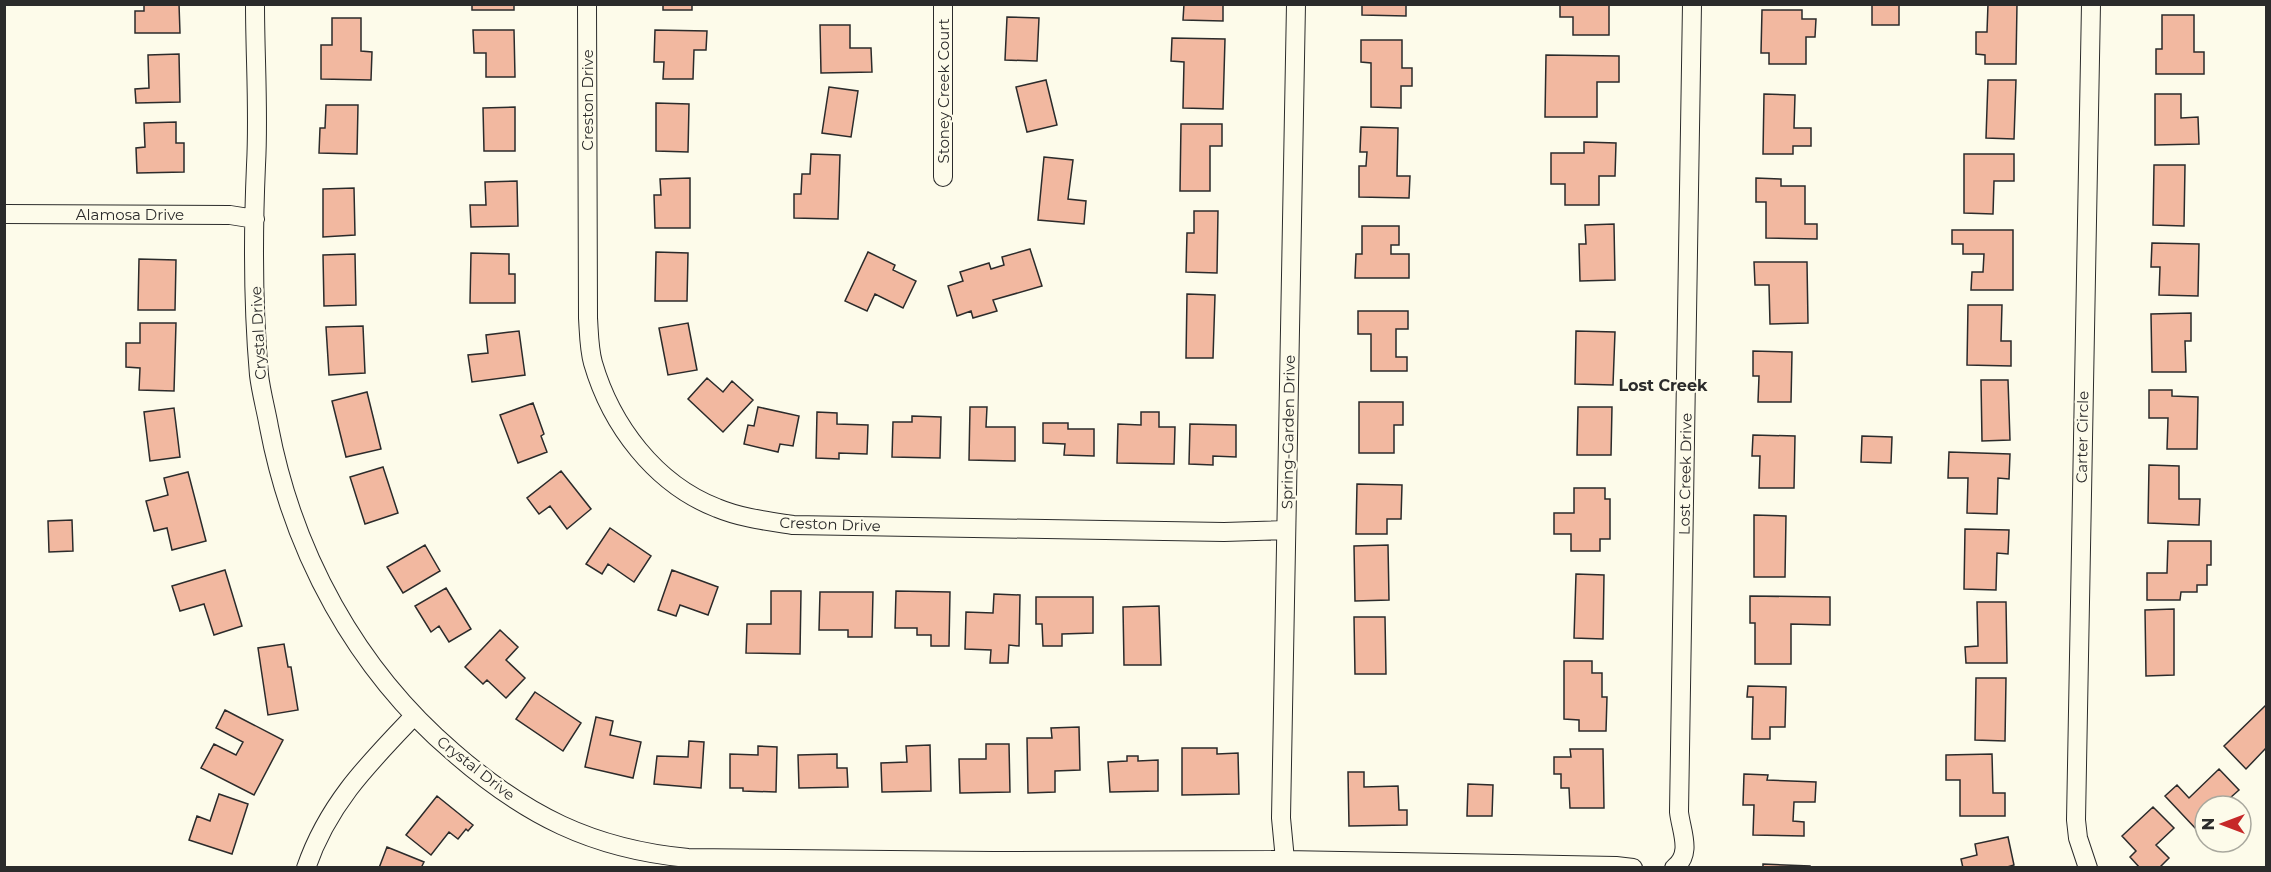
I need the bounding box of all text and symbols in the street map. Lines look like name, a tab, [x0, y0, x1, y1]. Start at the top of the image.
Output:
street label: Stoney Creek Court	[934, 18, 953, 164]
street label: Creston Drive	[578, 49, 597, 151]
street label: Alamosa Drive	[76, 205, 184, 224]
street label: Crystal Drive	[246, 286, 270, 380]
street label: Spring-Garden Drive	[1277, 355, 1299, 509]
district label: Lost Creek	[1618, 376, 1708, 395]
street label: Carter Circle	[2072, 391, 2092, 483]
street label: Lost Creek Drive	[1674, 413, 1696, 535]
street label: Creston Drive	[779, 513, 881, 535]
street label: Crystal Drive	[433, 732, 519, 804]
north arrow	[2193, 794, 2253, 854]
text: N	[2199, 818, 2218, 830]

